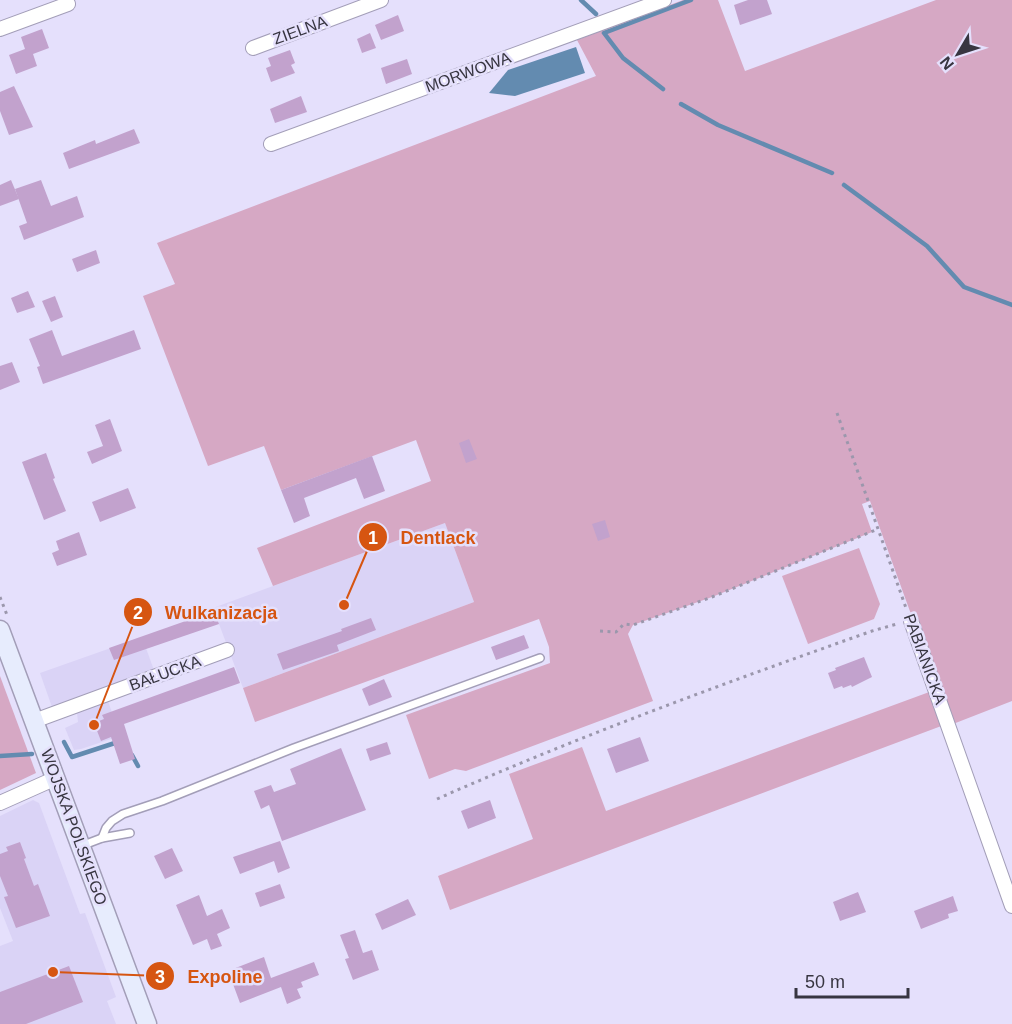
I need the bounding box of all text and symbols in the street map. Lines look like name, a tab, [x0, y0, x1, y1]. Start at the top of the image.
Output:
street label: ZIELNA	[271, 12, 330, 48]
north arrow	[928, 24, 988, 84]
street label: MORWOWA	[423, 49, 513, 95]
text: N	[936, 53, 957, 73]
callout: Dentlack	[358, 519, 487, 555]
text: 1	[368, 528, 378, 548]
text: Dentlack	[400, 528, 476, 548]
callout: Wulkanizacja	[123, 594, 290, 630]
text: 2	[133, 603, 143, 623]
text: Wulkanizacja	[165, 603, 278, 623]
street label: PABIANICKA	[901, 612, 949, 707]
street label: BAŁUCKA	[127, 652, 203, 694]
street label: WOJSKA POLSKIEGO	[38, 747, 110, 907]
callout: Expoline	[145, 958, 274, 994]
scale bar	[796, 961, 908, 999]
text: 3	[155, 967, 165, 987]
text: Expoline	[187, 967, 263, 987]
text: 50 m	[805, 972, 845, 992]

